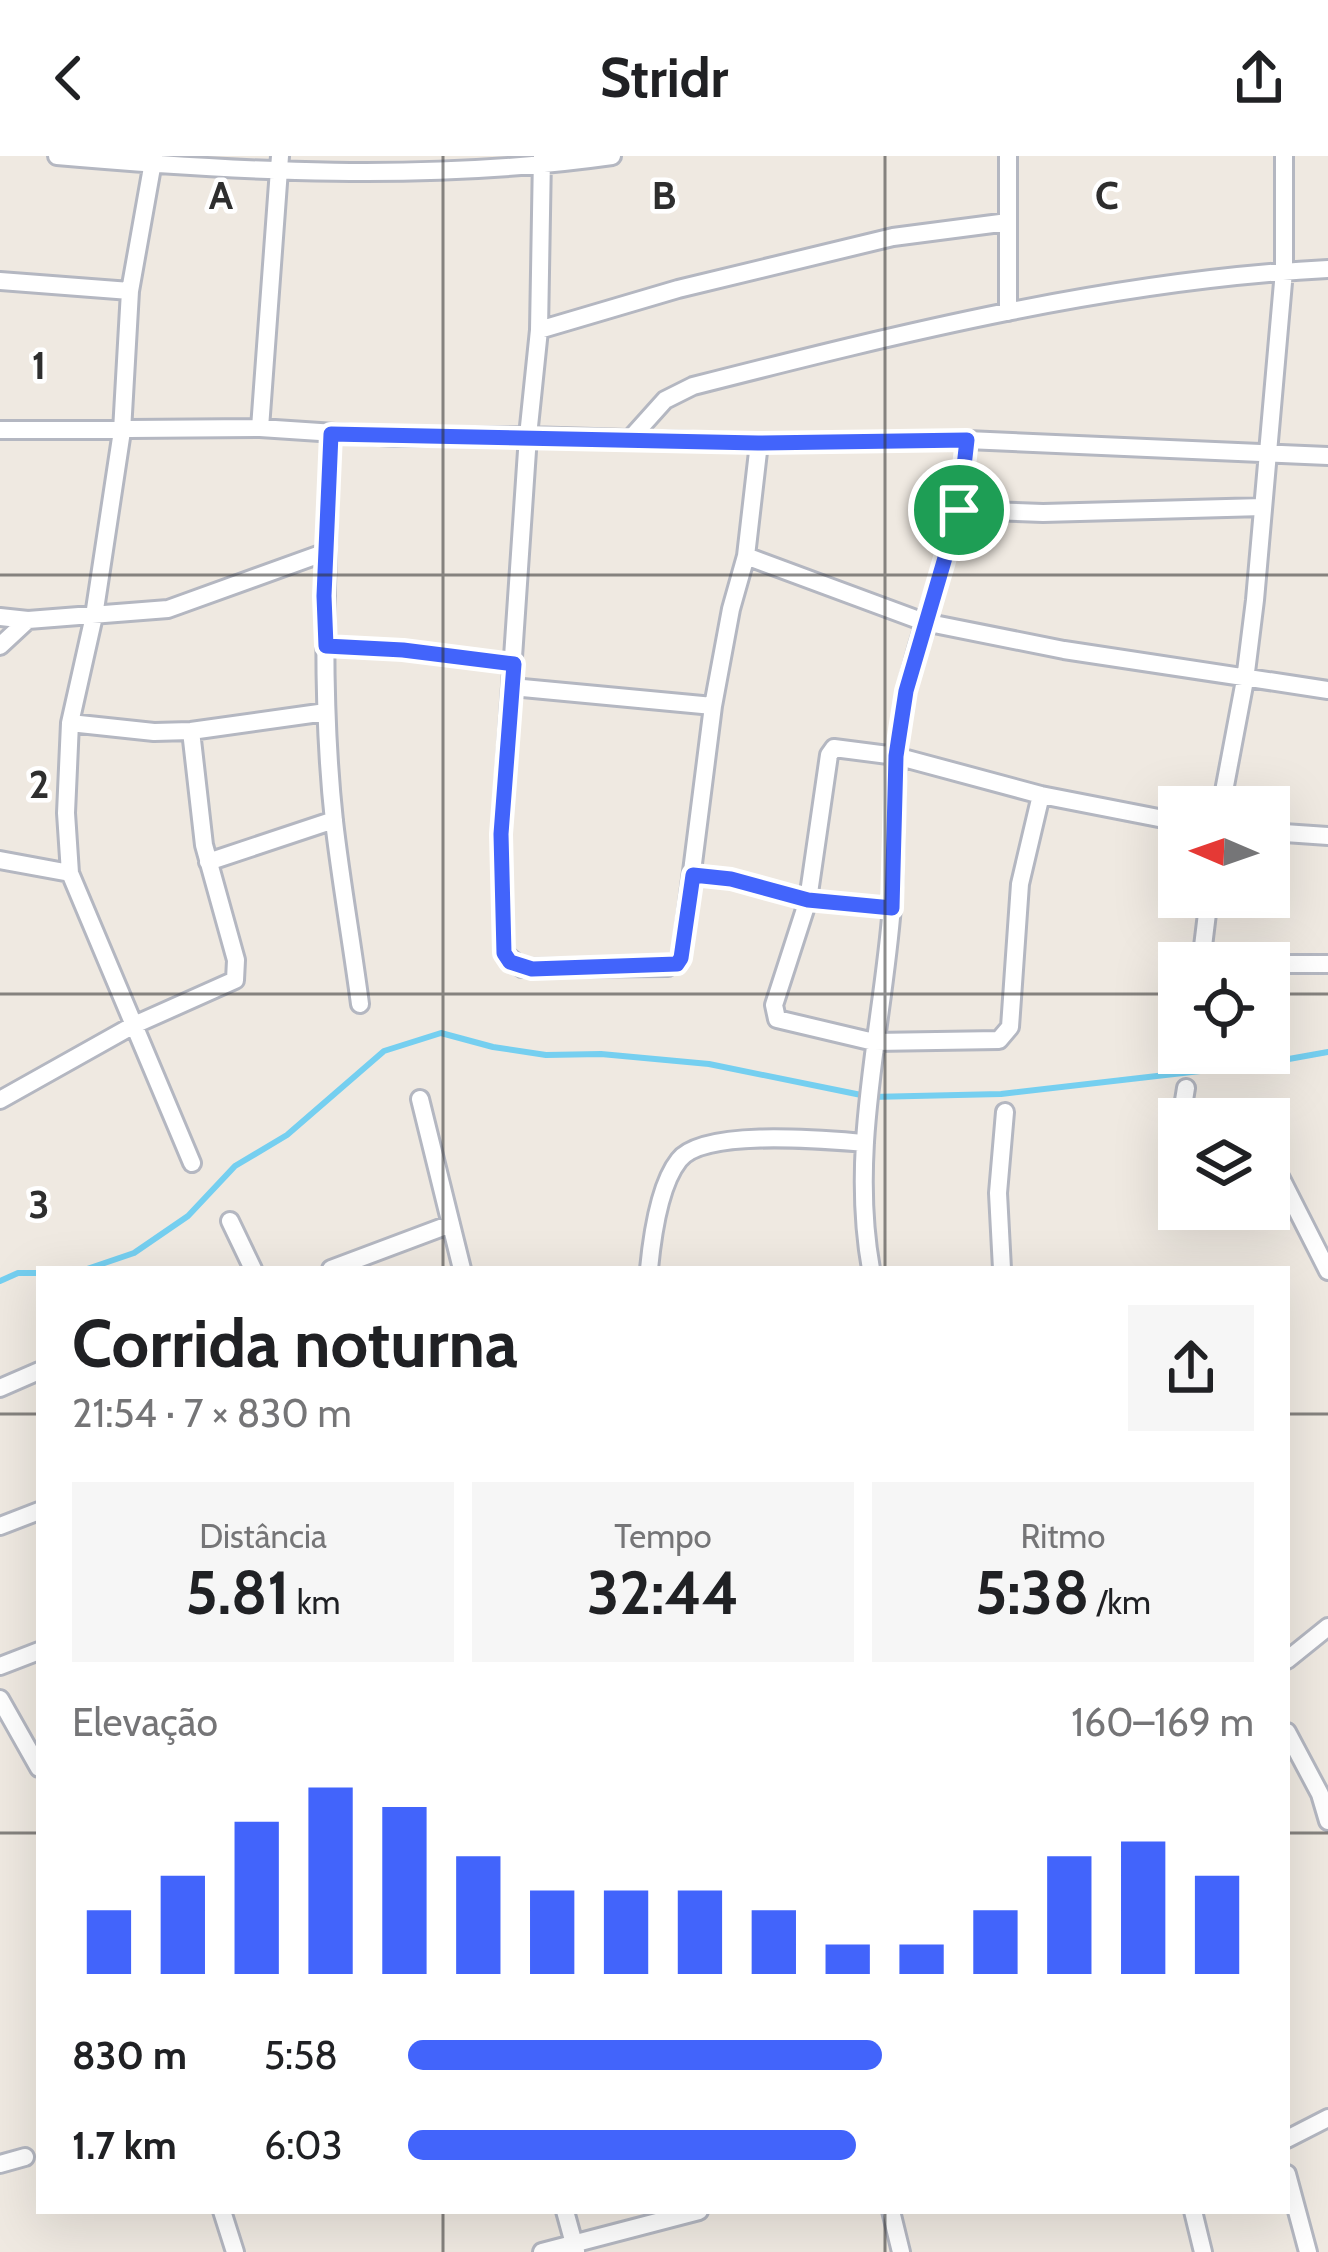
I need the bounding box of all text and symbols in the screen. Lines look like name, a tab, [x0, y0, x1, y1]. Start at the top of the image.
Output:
icon: back	[36, 45, 102, 111]
text: Stridr	[600, 45, 728, 111]
icon: share	[1226, 45, 1292, 111]
text: A	[209, 171, 234, 219]
text: B	[652, 171, 676, 219]
text: C	[1095, 171, 1119, 219]
text: 1	[32, 341, 46, 389]
pin	[908, 459, 1010, 561]
icon: arrive	[926, 477, 992, 543]
text: 2	[29, 760, 49, 808]
north arrow	[1158, 786, 1290, 918]
map controls	[1158, 786, 1290, 1230]
button: locate	[1158, 942, 1290, 1074]
button: layers	[1158, 1098, 1290, 1230]
text: 3	[28, 1180, 50, 1228]
text: Corrida noturna	[72, 1303, 518, 1384]
button: share	[1128, 1305, 1254, 1431]
text: 21:54 · 7 × 830 m	[72, 1389, 352, 1437]
text: Distância	[199, 1516, 327, 1556]
text: Tempo	[614, 1516, 712, 1556]
text: Ritmo	[1021, 1516, 1105, 1556]
text: 5.81	[185, 1556, 289, 1629]
text: 32:44	[587, 1556, 739, 1629]
text: 5:38	[975, 1556, 1089, 1629]
text: km	[289, 1582, 341, 1622]
text: /km	[1089, 1582, 1151, 1622]
text: Elevação	[72, 1698, 218, 1746]
text: 160–169 m	[1071, 1698, 1254, 1746]
text: 830 m	[72, 2031, 187, 2079]
text: 5:58	[264, 2031, 338, 2079]
text: 1.7 km	[72, 2121, 177, 2169]
text: 6:03	[264, 2121, 343, 2169]

